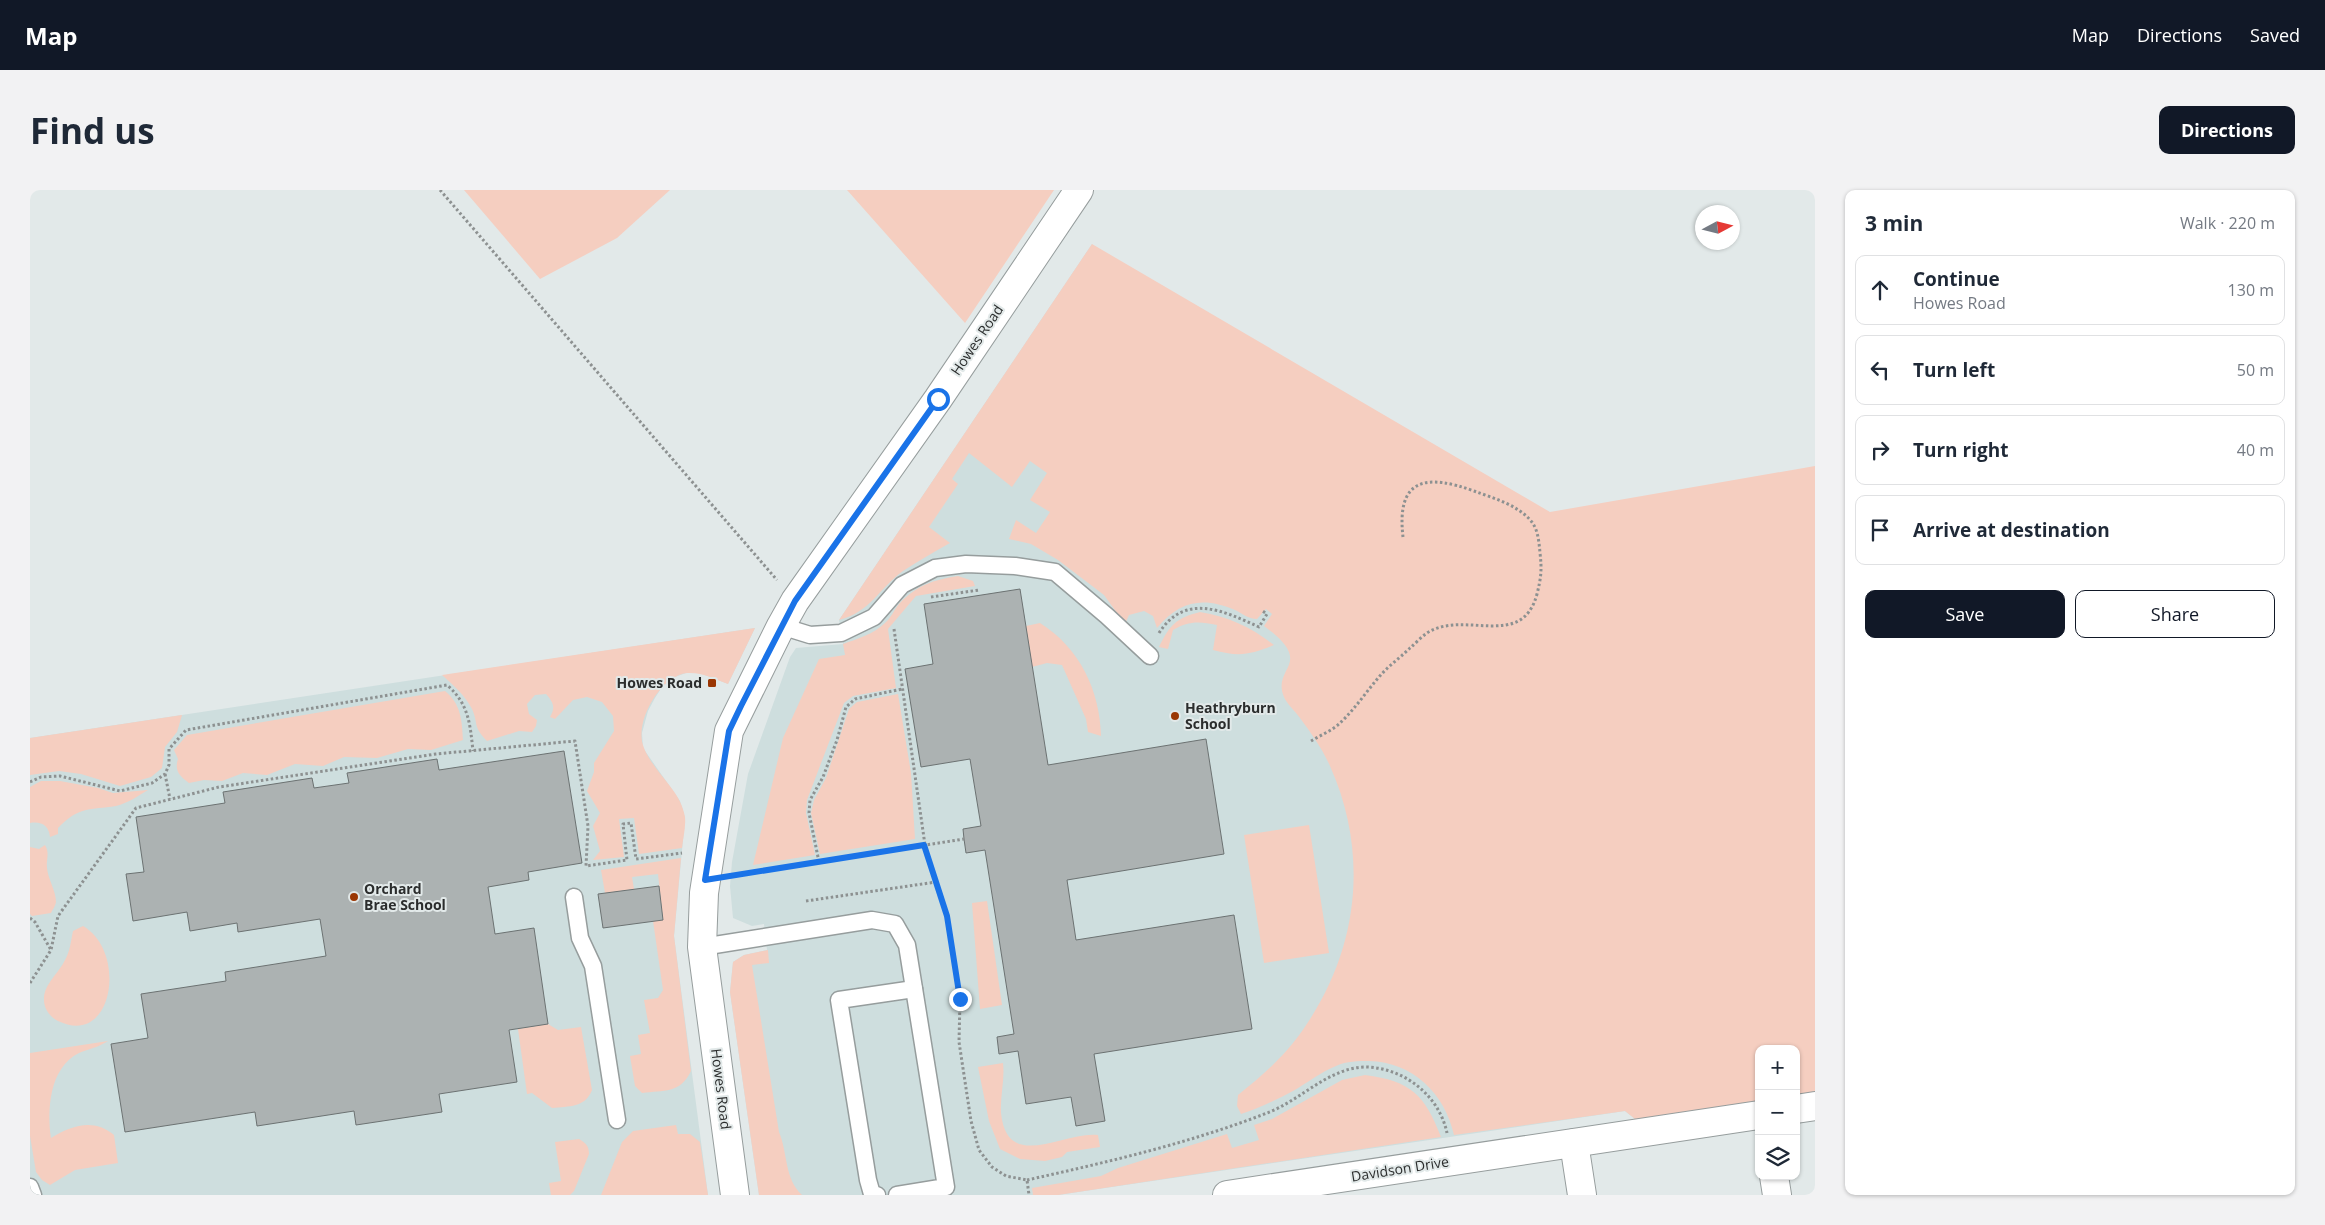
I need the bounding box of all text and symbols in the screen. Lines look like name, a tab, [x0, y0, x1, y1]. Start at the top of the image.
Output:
text: Map	[25, 19, 77, 52]
text: Map	[2072, 23, 2109, 47]
text: Directions	[2137, 23, 2222, 47]
text: Saved	[2250, 23, 2300, 47]
button: Directions	[2159, 106, 2295, 154]
text: Find us	[30, 107, 155, 154]
north arrow	[1695, 205, 1740, 250]
text: 3 min	[1865, 209, 1923, 237]
text: Walk · 220 m	[2180, 212, 2275, 234]
text: Continue	[1913, 266, 2000, 292]
icon: ahead	[1866, 276, 1894, 304]
text: 130 m	[2228, 279, 2274, 301]
text: Howes Road	[1913, 292, 2006, 314]
street label: Howes Road	[946, 301, 1007, 379]
icon: left	[1866, 356, 1894, 384]
text: Turn left	[1913, 357, 1995, 383]
text: 50 m	[2237, 359, 2274, 381]
route start	[927, 388, 950, 411]
icon: right	[1866, 436, 1894, 464]
text: Turn right	[1913, 437, 2008, 463]
text: 40 m	[2237, 439, 2274, 461]
icon: arrive	[1866, 516, 1894, 544]
text: Arrive at destination	[1913, 517, 2110, 543]
button: Save	[1865, 590, 2065, 638]
button: Share	[2075, 590, 2275, 638]
place label: Howes Road	[617, 673, 702, 692]
marker: Howes Road	[706, 677, 718, 689]
place label: Heathryburn School	[1185, 698, 1276, 733]
marker: Heathryburn School	[1169, 710, 1181, 722]
place label: Orchard Brae School	[364, 879, 446, 914]
marker: Orchard Brae School	[348, 891, 360, 903]
route end	[949, 988, 972, 1011]
map controls	[1755, 1045, 1800, 1180]
button: +	[1755, 1045, 1800, 1090]
street label: Howes Road	[707, 1047, 736, 1130]
button: −	[1755, 1090, 1800, 1135]
button: layers	[1755, 1135, 1800, 1180]
street label: Davidson Drive	[1350, 1151, 1450, 1186]

